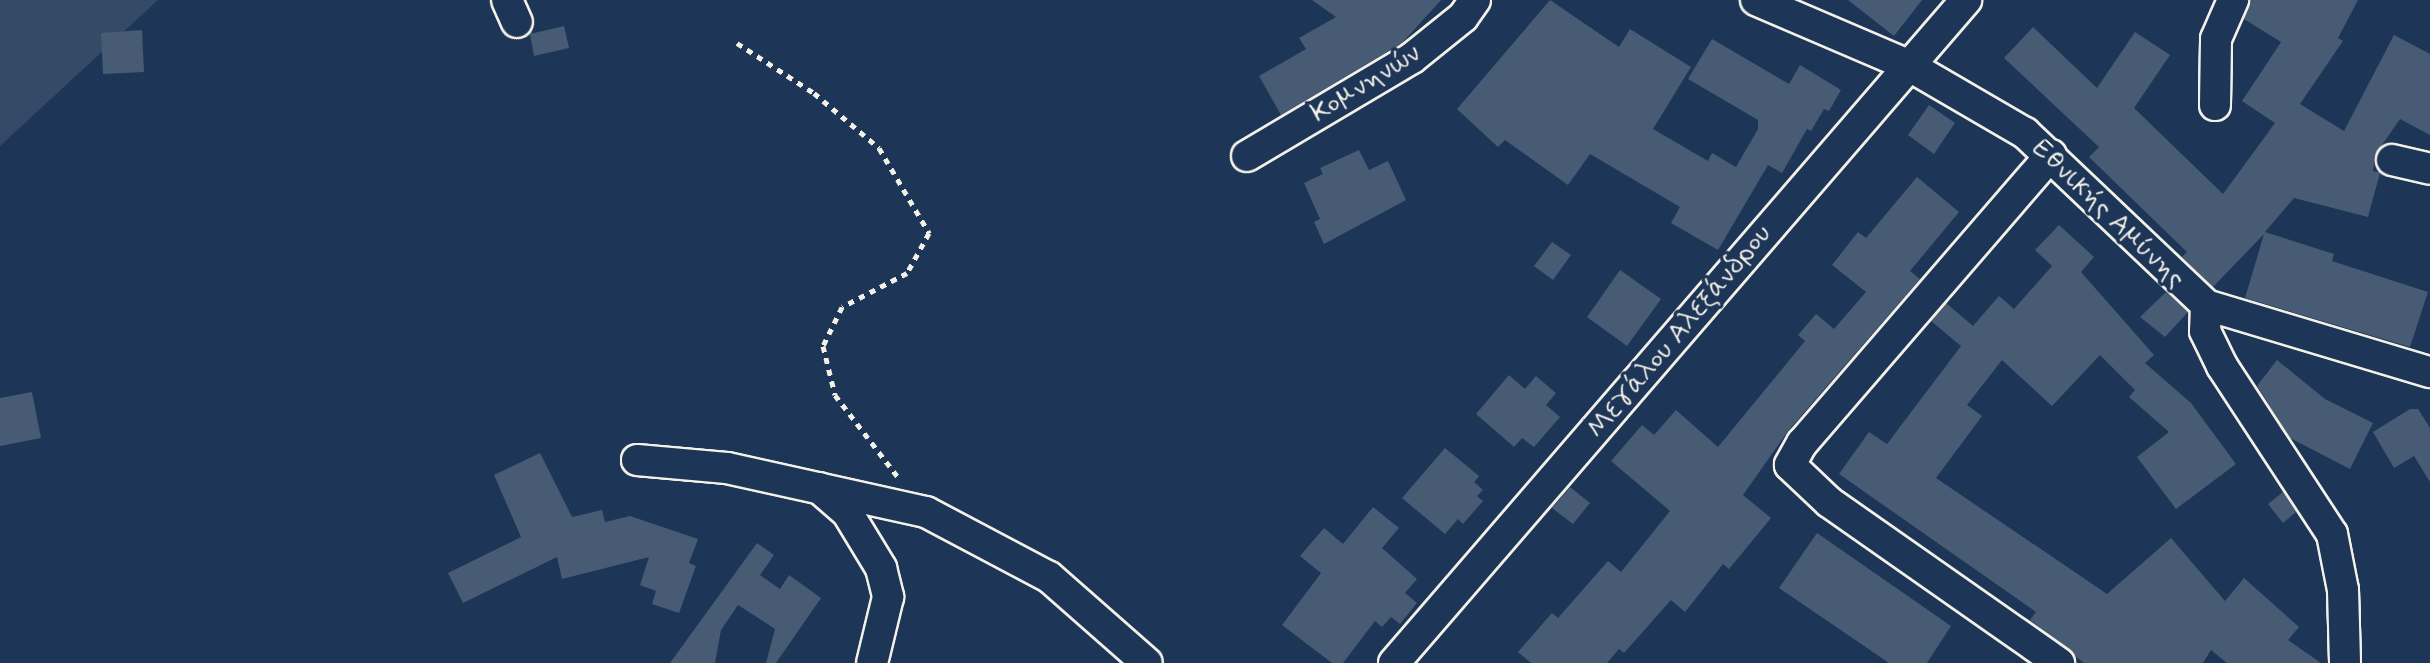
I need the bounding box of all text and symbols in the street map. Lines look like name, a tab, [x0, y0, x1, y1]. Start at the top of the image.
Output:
street label: Κομνηνών	[1305, 37, 1427, 131]
street label: Εθνικής Αμύνης	[2024, 132, 2192, 296]
street label: Μεγάλου Αλεξάνδρου	[1581, 218, 1779, 446]

